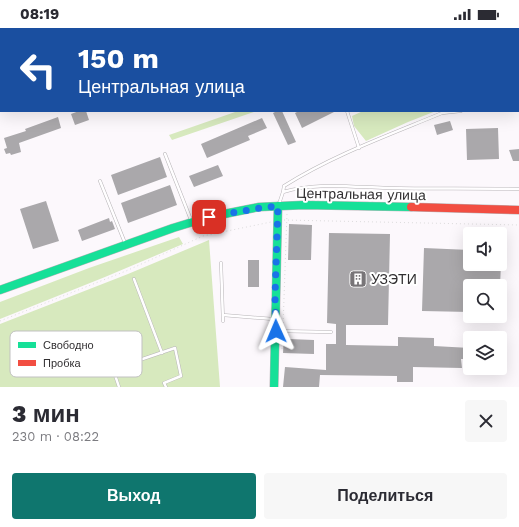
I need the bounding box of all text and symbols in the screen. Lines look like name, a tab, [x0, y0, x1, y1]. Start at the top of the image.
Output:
text: 08:19	[20, 5, 59, 23]
text: 150 m	[78, 42, 159, 75]
icon: left	[12, 44, 64, 96]
text: Центральная улица	[78, 76, 245, 97]
street label: Центральная улица	[296, 185, 426, 203]
pin	[192, 200, 226, 234]
icon: arrive	[198, 206, 220, 228]
map controls	[463, 227, 507, 375]
button: sound	[463, 227, 507, 271]
building icon: УЗЭТИ	[348, 269, 368, 289]
place label: УЗЭТИ	[371, 271, 417, 287]
button: search	[463, 279, 507, 323]
position arrow	[255, 310, 297, 352]
legend	[10, 331, 142, 377]
button: layers	[463, 331, 507, 375]
text: Свободно	[43, 339, 94, 352]
text: Пробка	[43, 357, 81, 370]
text: 3 мин	[12, 400, 80, 428]
button: close	[465, 400, 507, 442]
text: 230 m · 08:22	[12, 429, 99, 444]
button: Выход	[12, 473, 256, 519]
button: Поделиться	[264, 473, 507, 519]

